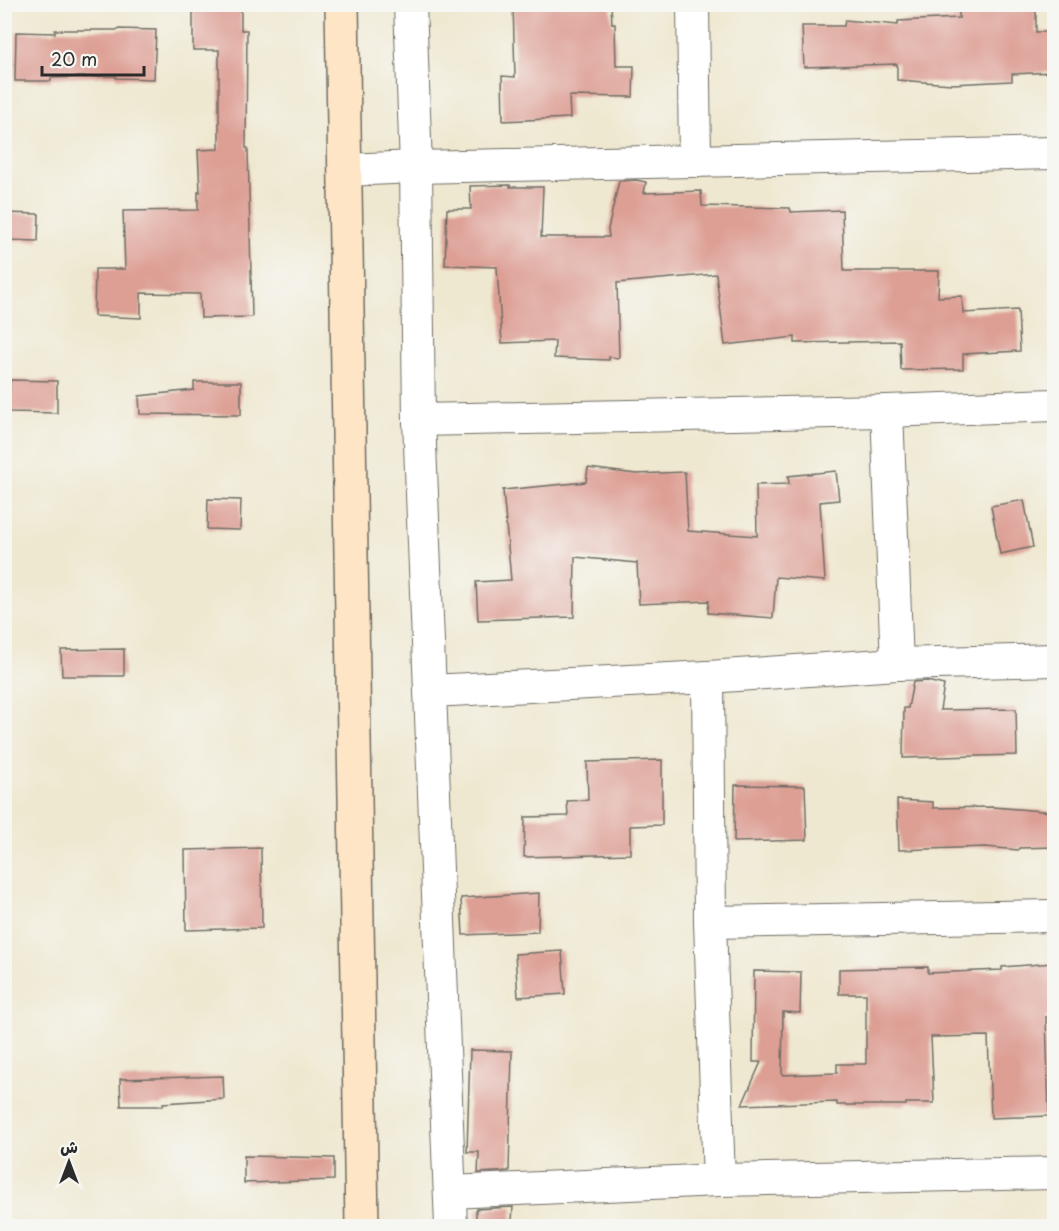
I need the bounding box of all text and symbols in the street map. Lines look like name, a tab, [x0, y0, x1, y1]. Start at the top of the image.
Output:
scale bar	[42, 39, 144, 77]
text: 20 m	[51, 45, 97, 72]
north arrow	[39, 1132, 99, 1192]
text: ش	[60, 1134, 78, 1158]

